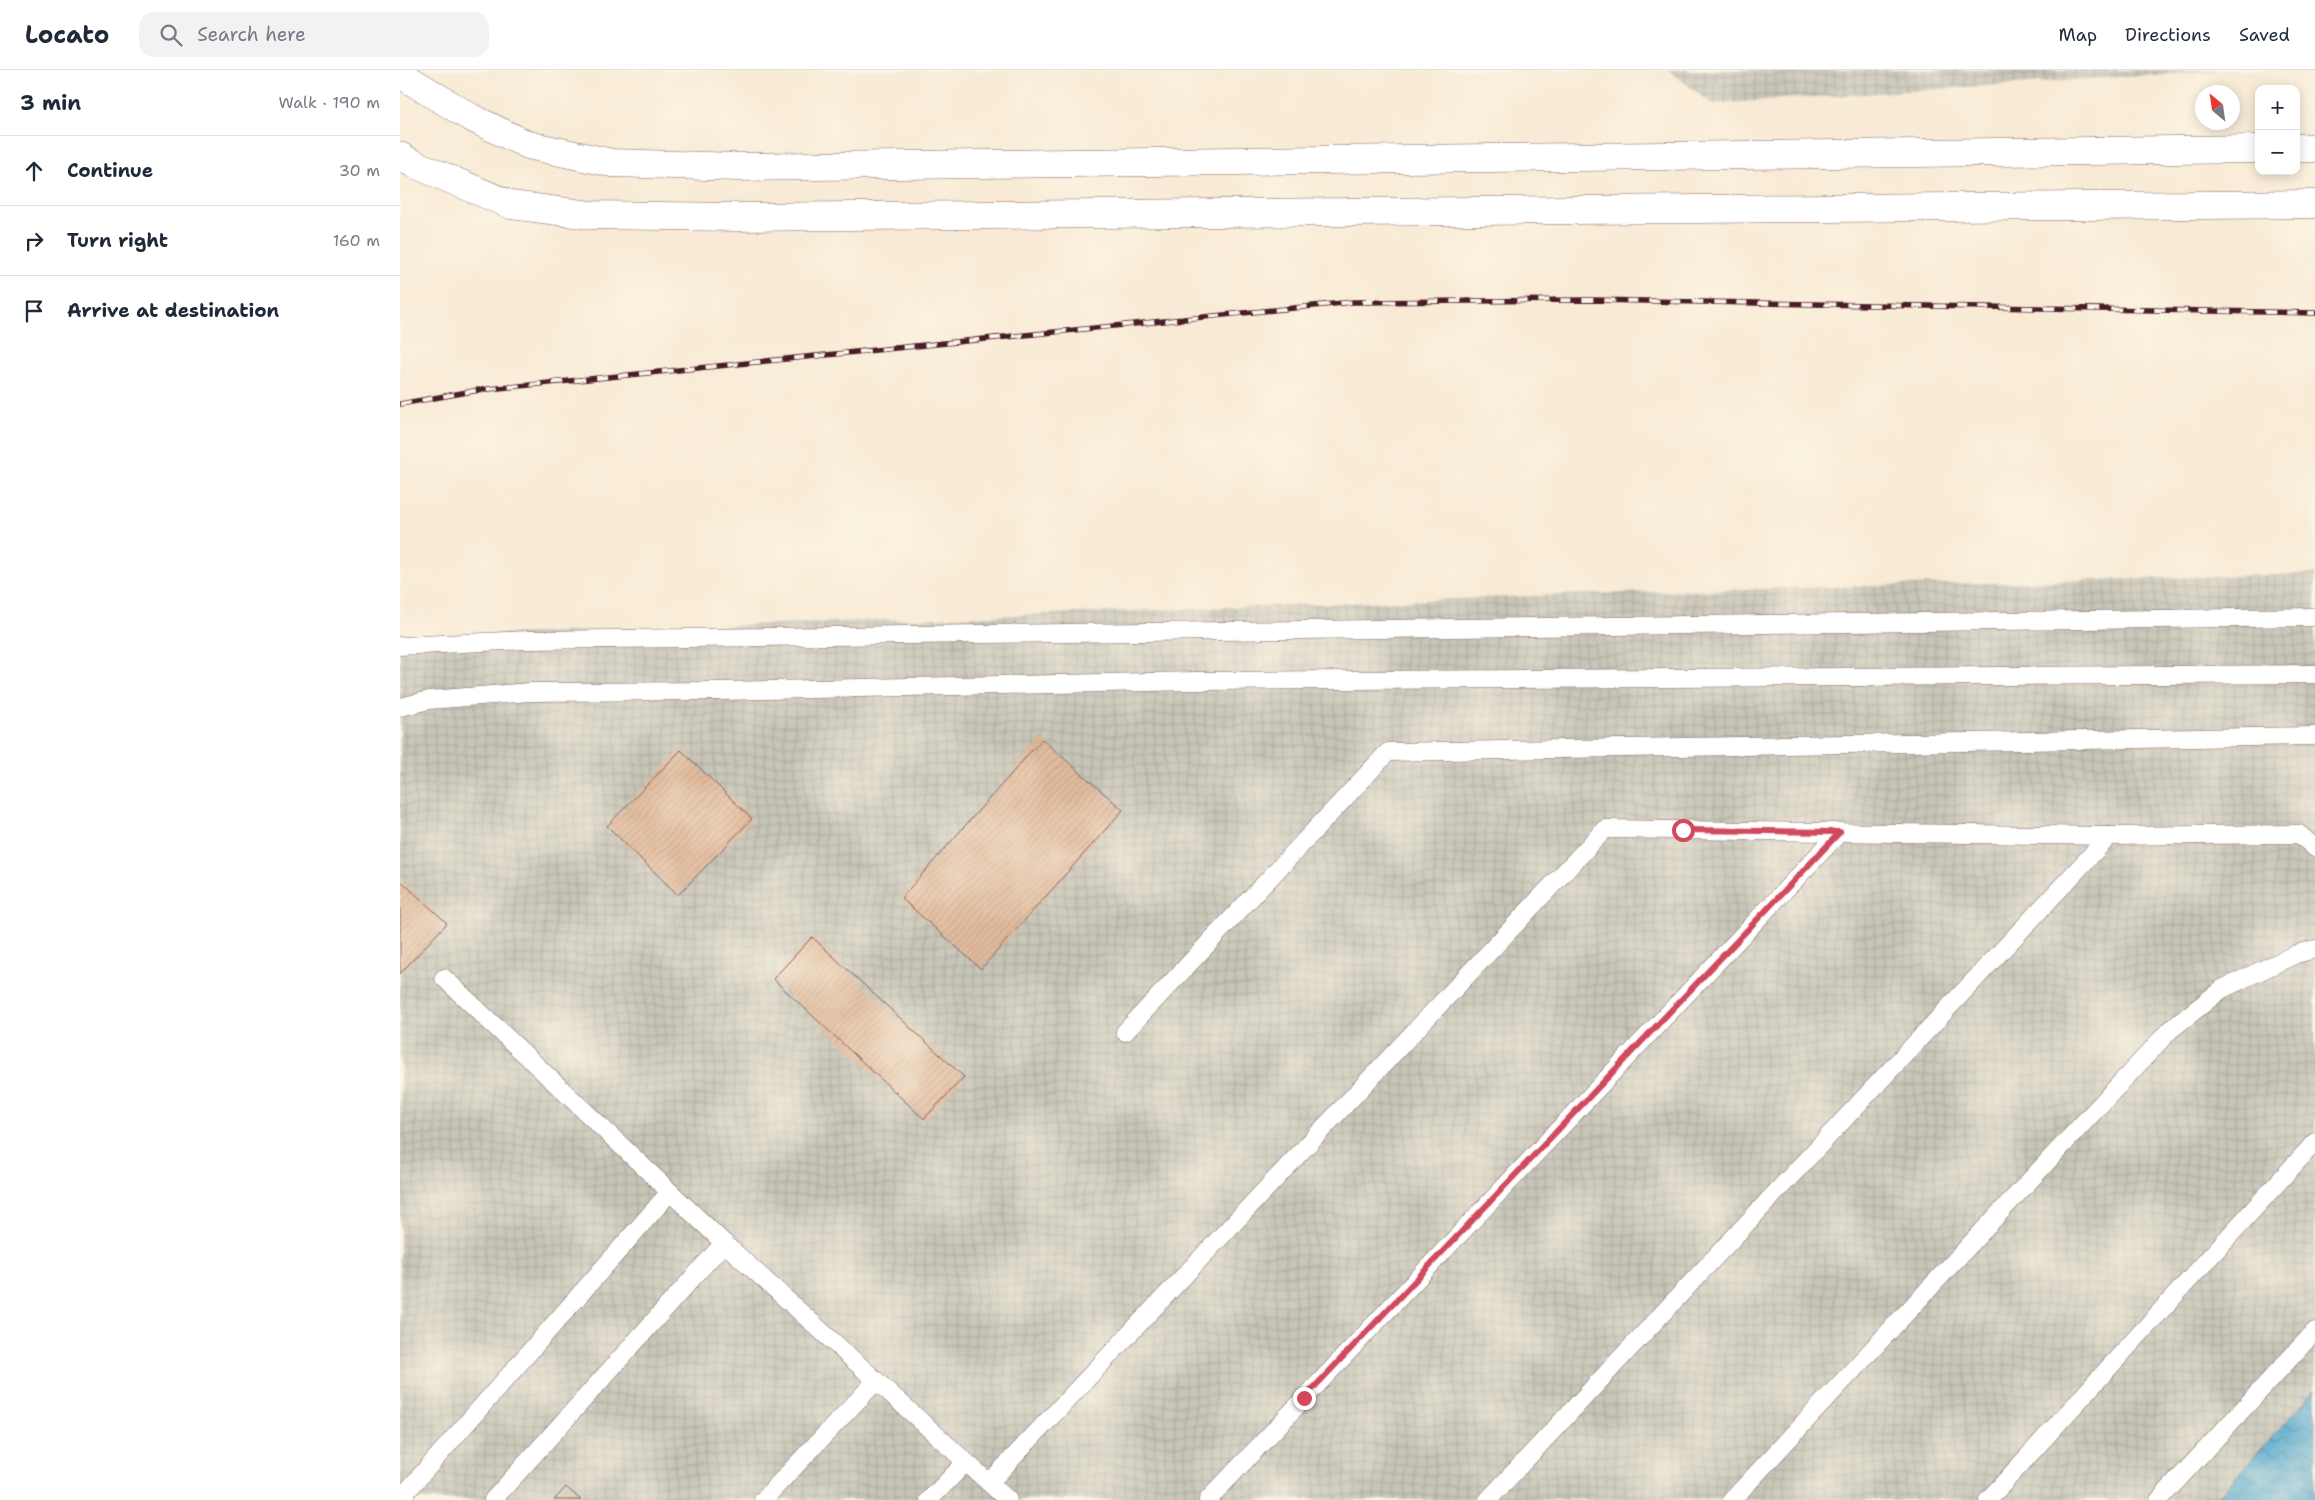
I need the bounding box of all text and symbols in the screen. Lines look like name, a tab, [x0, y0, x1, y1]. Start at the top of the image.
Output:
search box	[139, 12, 489, 57]
text: Locato	[25, 19, 109, 51]
icon: search	[157, 21, 185, 49]
text: Search here	[197, 22, 306, 47]
text: Map	[2059, 23, 2097, 47]
text: Directions	[2125, 23, 2211, 47]
text: Saved	[2239, 23, 2290, 47]
north arrow	[2195, 85, 2240, 130]
map controls	[2255, 85, 2300, 175]
button: +	[2255, 85, 2300, 130]
text: 3 min	[20, 89, 81, 117]
text: Walk · 190 m	[278, 92, 380, 113]
button: −	[2255, 130, 2300, 175]
icon: ahead	[20, 157, 48, 185]
text: Continue	[67, 158, 153, 183]
text: 30 m	[339, 160, 380, 181]
icon: right	[20, 227, 48, 255]
text: Turn right	[67, 228, 168, 253]
text: 160 m	[333, 230, 380, 251]
icon: arrive	[20, 297, 48, 325]
text: Arrive at destination	[67, 298, 279, 323]
route start	[1672, 819, 1695, 842]
route end	[1293, 1387, 1316, 1410]

